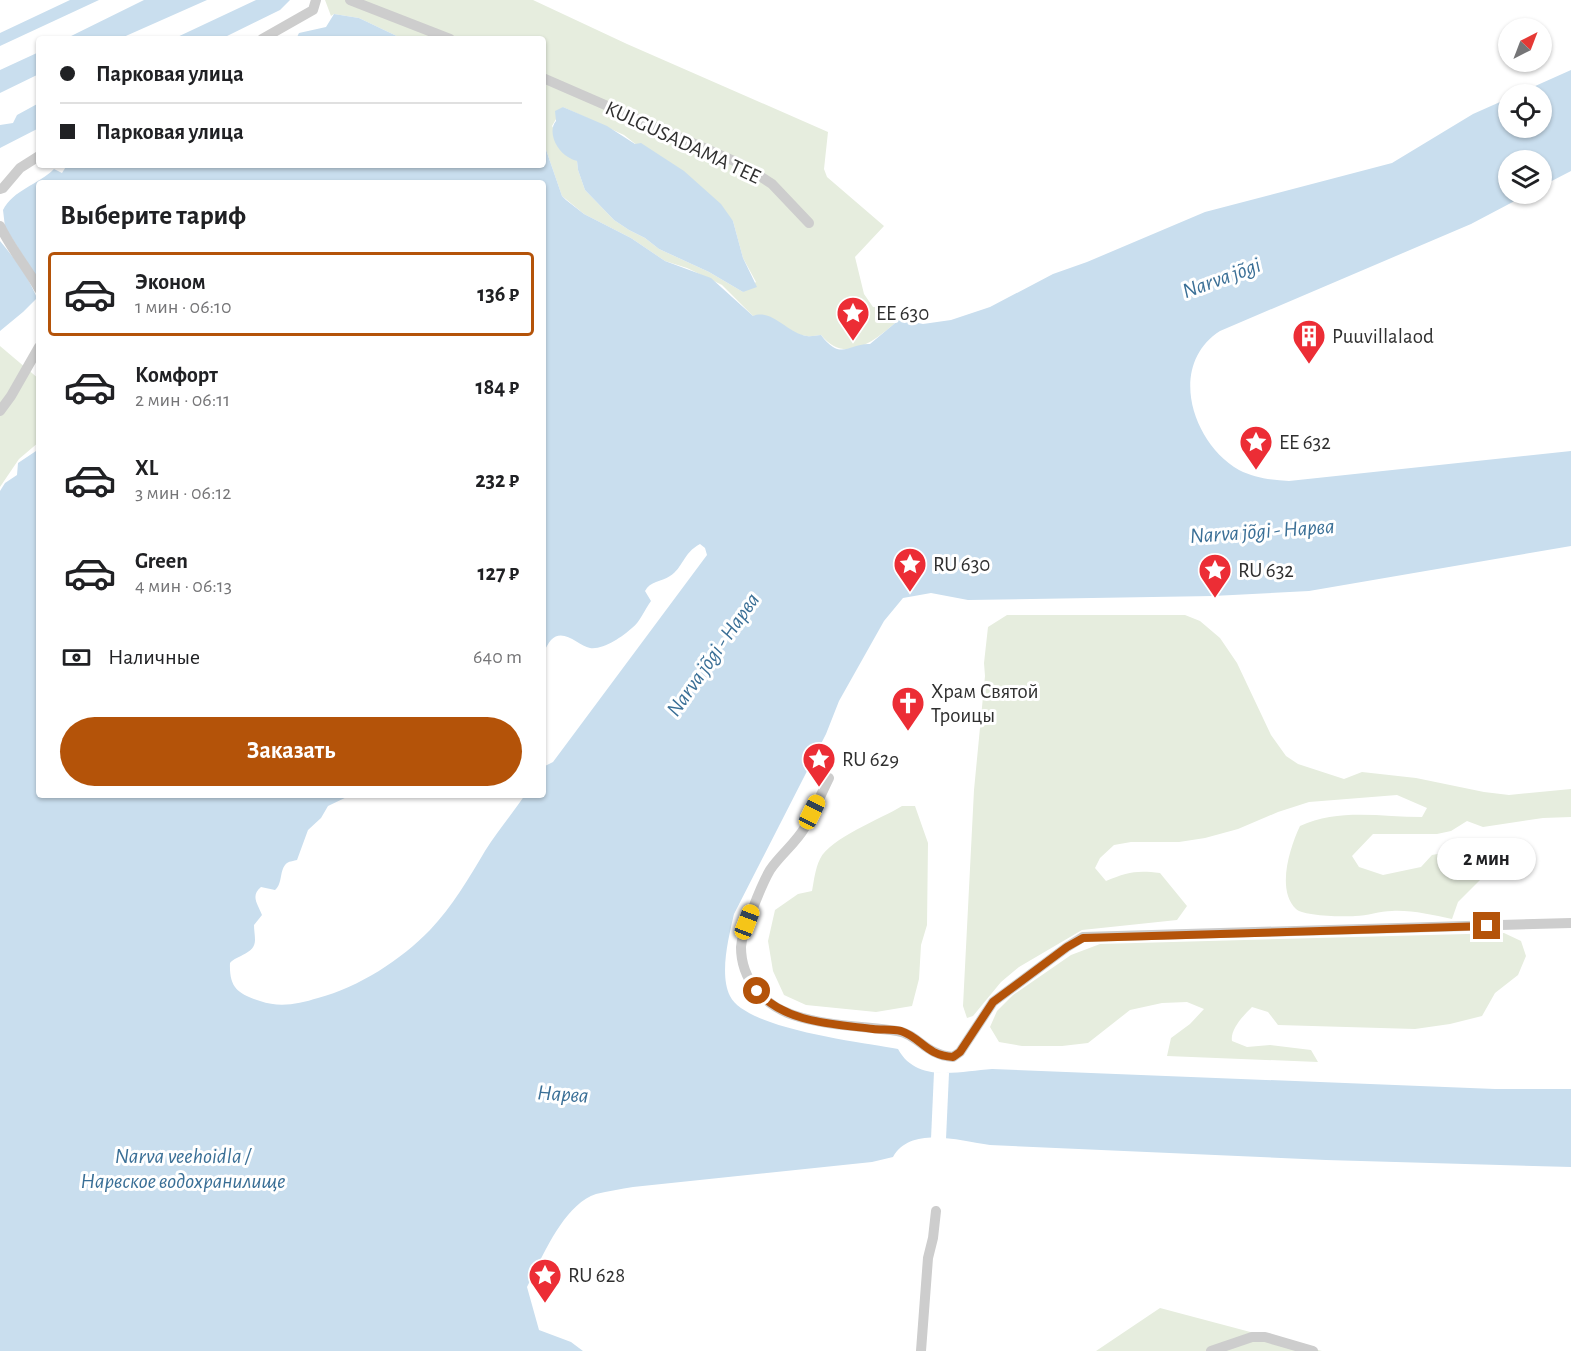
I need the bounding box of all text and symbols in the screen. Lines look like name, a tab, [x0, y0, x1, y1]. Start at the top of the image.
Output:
north arrow	[1498, 18, 1552, 72]
map controls	[1498, 18, 1552, 204]
text: Парковая улица	[96, 63, 244, 85]
button: locate	[1498, 84, 1552, 138]
street label: KULGUSADAMA TEE	[602, 97, 764, 188]
text: Парковая улица	[96, 121, 244, 143]
button: layers	[1498, 150, 1552, 204]
text: Выберите тариф	[60, 202, 246, 229]
water label: Narva jõgi	[1179, 254, 1263, 302]
icon: car	[63, 267, 117, 321]
text: Эконом	[135, 271, 206, 293]
text: 136 ₽	[477, 283, 519, 305]
place icon: EE 630	[835, 295, 871, 342]
text: 1 мин · 06:10	[135, 297, 232, 317]
place label: EE 630	[876, 303, 929, 324]
building icon: Puuvillalaod	[1291, 318, 1327, 365]
place label: Puuvillalaod	[1332, 326, 1434, 347]
icon: car	[63, 360, 117, 414]
text: Комфорт	[135, 364, 218, 386]
text: 184 ₽	[476, 376, 519, 398]
text: 2 мин · 06:11	[135, 390, 230, 410]
place icon: EE 632	[1238, 424, 1274, 471]
place label: EE 632	[1279, 432, 1331, 453]
icon: car	[63, 453, 117, 507]
text: XL	[135, 457, 158, 479]
text: 232 ₽	[475, 469, 519, 491]
text: 3 мин · 06:12	[135, 483, 231, 503]
water label: Narva jõgi - Нарва	[1189, 515, 1335, 548]
icon: car	[63, 546, 117, 600]
place icon: RU 630	[892, 546, 928, 593]
text: Green	[135, 550, 188, 572]
place icon: RU 632	[1197, 552, 1233, 599]
place label: RU 630	[933, 554, 990, 575]
place label: RU 632	[1238, 560, 1294, 581]
text: 127 ₽	[478, 562, 519, 584]
text: 4 мин · 06:13	[135, 576, 232, 596]
water label: Narva jõgi - Нарва	[662, 589, 764, 721]
icon: cash	[60, 641, 93, 674]
text: Наличные	[108, 646, 200, 668]
text: 640 m	[473, 647, 522, 667]
place label: Храм Святой Троицы	[931, 681, 1039, 726]
church icon: Храм Святой Троицы	[890, 685, 926, 732]
button: Заказать	[60, 717, 522, 786]
place icon: RU 629	[801, 741, 837, 788]
place label: RU 629	[842, 749, 899, 770]
car	[796, 792, 828, 832]
callout: 2 мин	[1438, 839, 1537, 881]
text: 2 мин	[1463, 849, 1510, 869]
car	[732, 902, 762, 942]
route end	[1473, 912, 1500, 939]
route start	[743, 977, 770, 1004]
water label: Нарва	[536, 1081, 589, 1108]
water label: Narva veehoidla / Нарвское водохранилище	[81, 1145, 285, 1193]
place icon: RU 628	[527, 1257, 563, 1304]
place label: RU 628	[568, 1265, 625, 1286]

